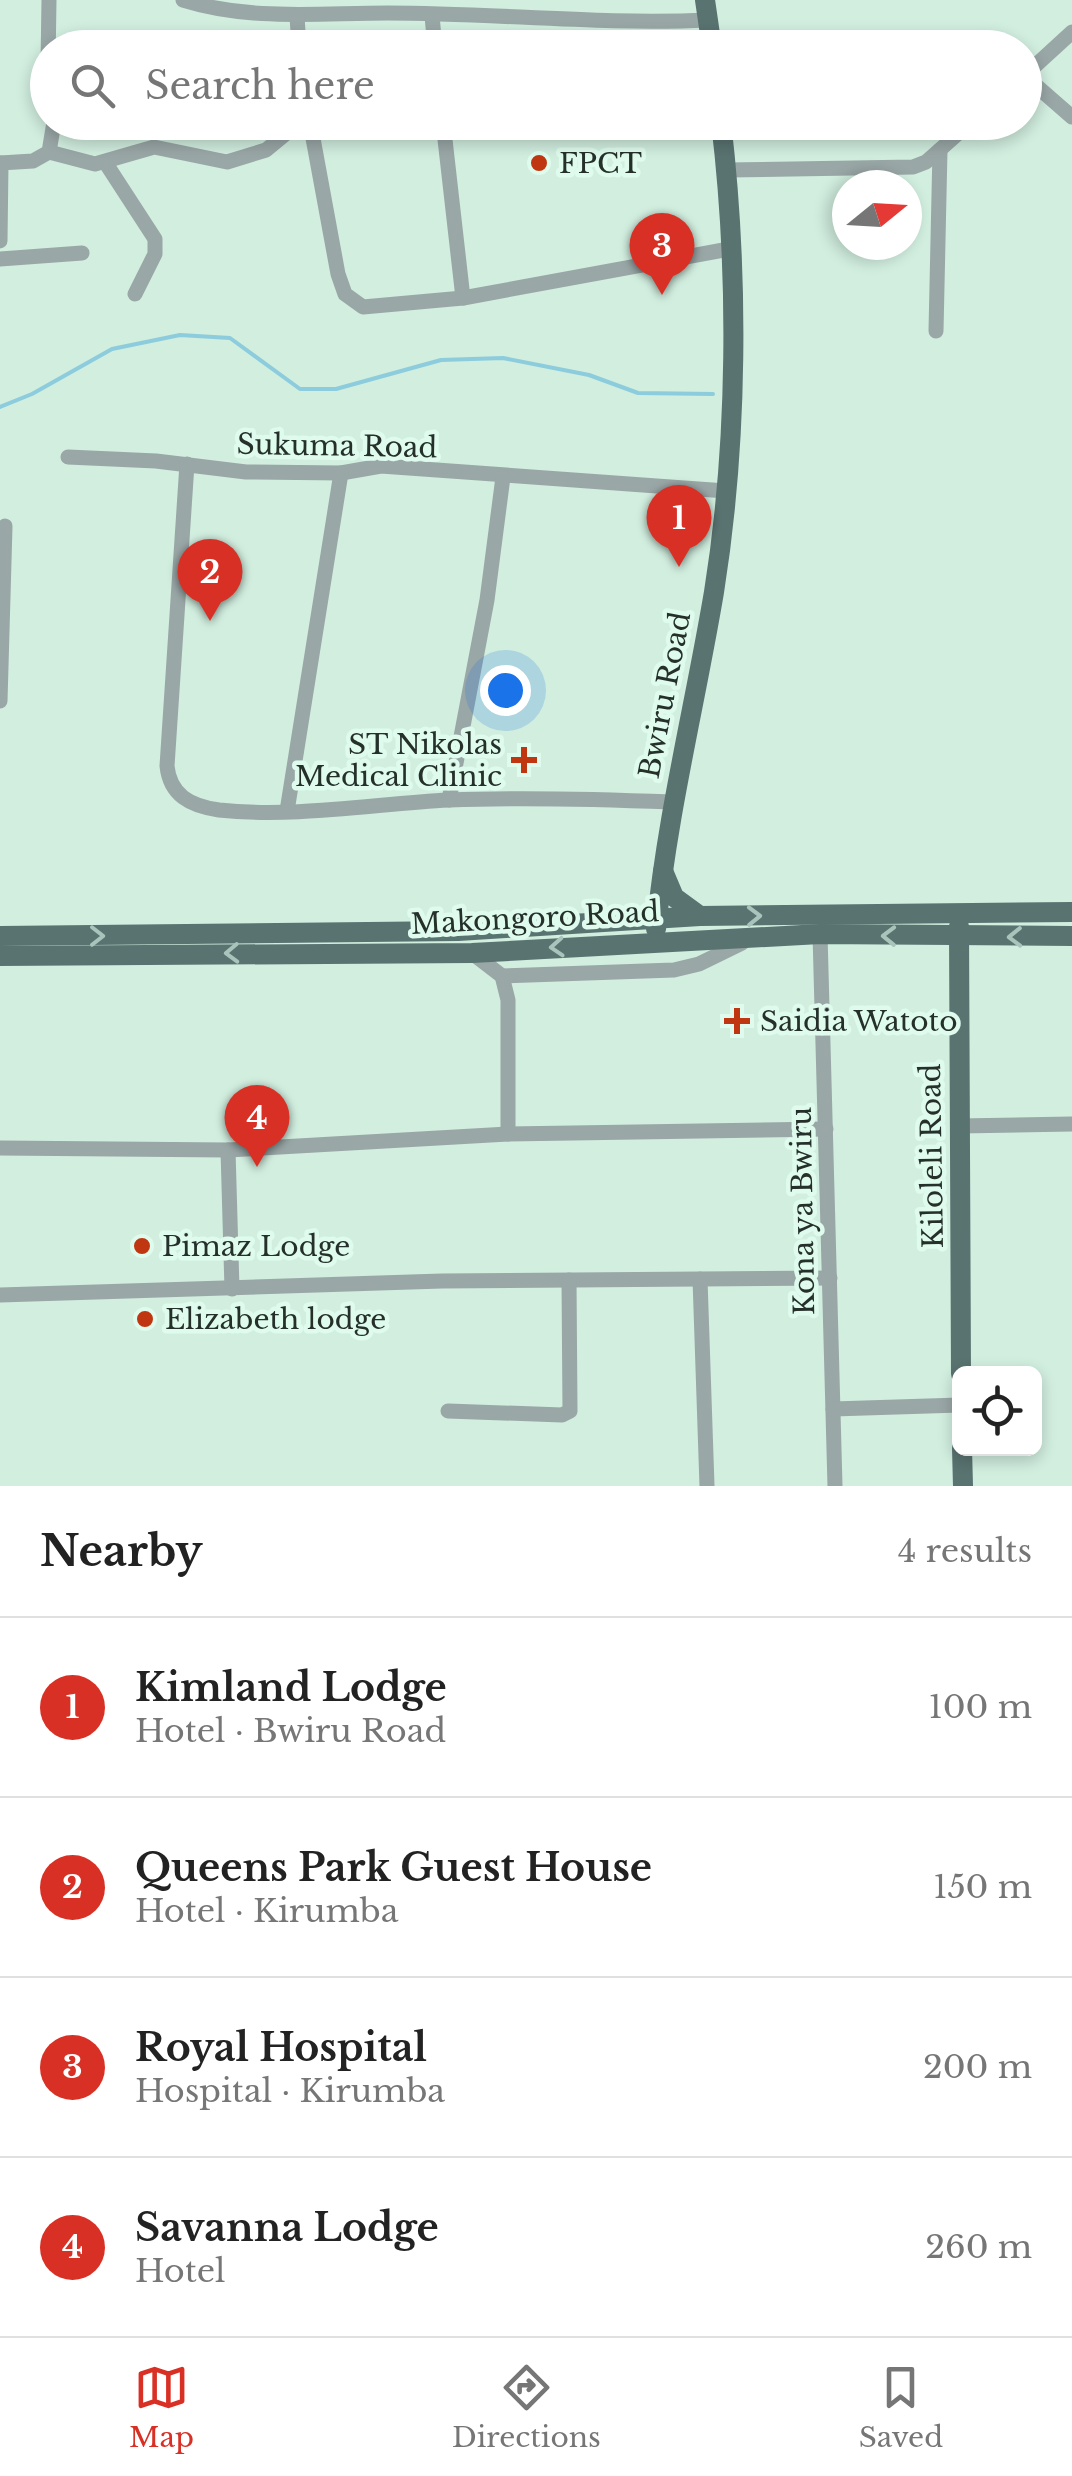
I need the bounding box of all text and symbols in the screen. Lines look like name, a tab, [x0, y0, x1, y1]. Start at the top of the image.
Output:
search box	[30, 30, 1042, 140]
icon: search	[65, 58, 120, 113]
text: Search here	[145, 62, 375, 109]
place label: FPCT	[559, 146, 642, 181]
marker: FPCT	[528, 152, 550, 174]
north arrow	[832, 170, 922, 260]
pin: 3	[630, 212, 694, 295]
street label: Sukuma Road	[236, 427, 438, 465]
pin: 1	[646, 484, 712, 567]
pin: 2	[178, 538, 242, 621]
street label: Bwiru Road	[632, 609, 698, 781]
your location	[480, 665, 531, 716]
place label: ST Nikolas Medical Clinic	[295, 727, 502, 794]
marker: ST Nikolas Medical Clinic	[511, 747, 537, 773]
street label: Makongoro Road	[410, 894, 660, 942]
one-way arrow	[746, 905, 762, 926]
one-way arrow	[90, 925, 106, 947]
one-way arrow	[881, 925, 897, 946]
one-way arrow	[1007, 926, 1022, 948]
one-way arrow	[549, 936, 565, 957]
one-way arrow	[224, 943, 240, 964]
place label: Saidia Watoto	[760, 1004, 957, 1039]
marker: Saidia Watoto	[724, 1008, 750, 1034]
street label: Kiloleli Road	[913, 1063, 951, 1249]
pin: 4	[224, 1084, 290, 1167]
street label: Kona ya Bwiru	[784, 1106, 822, 1315]
place label: Pimaz Lodge	[162, 1229, 350, 1264]
marker: Pimaz Lodge	[131, 1235, 153, 1257]
place label: Elizabeth lodge	[165, 1302, 386, 1337]
marker: Elizabeth lodge	[134, 1308, 156, 1330]
map controls	[952, 1366, 1042, 1456]
button: locate	[952, 1366, 1042, 1456]
text: Nearby	[40, 1525, 203, 1577]
text: 4 results	[898, 1531, 1032, 1571]
text: Kimland Lodge	[135, 1664, 447, 1711]
text: 1	[66, 1687, 79, 1727]
text: 100 m	[929, 1687, 1032, 1727]
text: Hotel · Bwiru Road	[135, 1711, 446, 1751]
text: Queens Park Guest House	[135, 1844, 652, 1891]
text: 2	[62, 1867, 83, 1907]
text: 150 m	[933, 1867, 1032, 1907]
text: Hotel · Kirumba	[135, 1891, 399, 1931]
text: Royal Hospital	[135, 2024, 427, 2071]
text: 3	[62, 2047, 83, 2087]
text: 200 m	[923, 2047, 1032, 2087]
text: Hospital · Kirumba	[135, 2071, 445, 2111]
text: Savanna Lodge	[135, 2204, 439, 2251]
text: 4	[62, 2227, 83, 2267]
text: 260 m	[925, 2227, 1032, 2267]
text: Hotel	[135, 2251, 226, 2291]
tab: Map	[129, 2360, 194, 2455]
tab: Directions	[452, 2360, 601, 2455]
tab: Saved	[859, 2360, 943, 2455]

